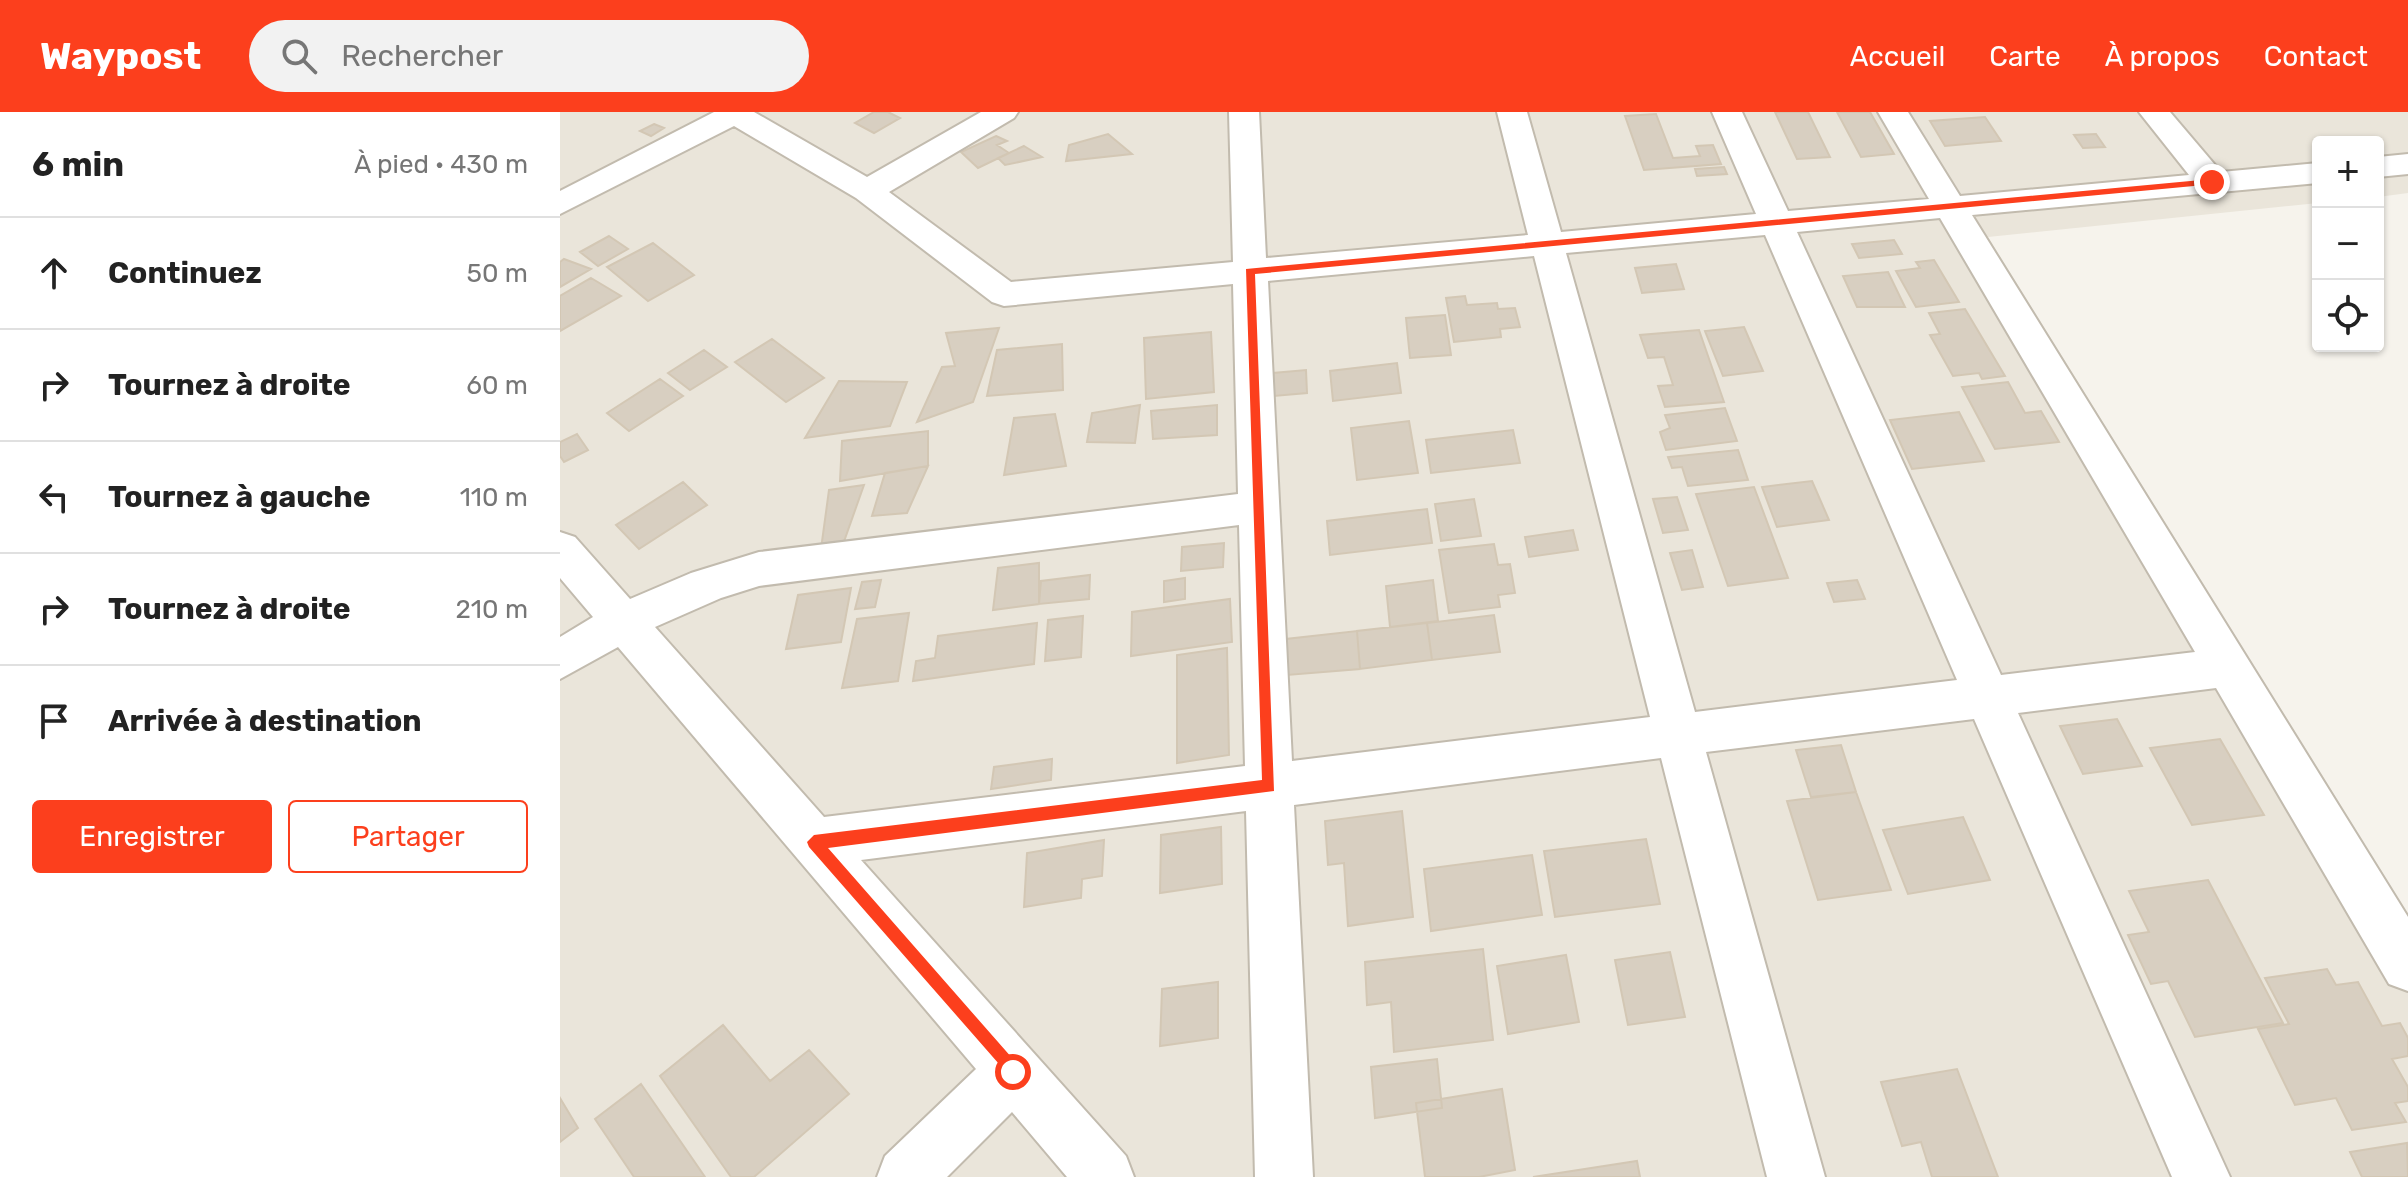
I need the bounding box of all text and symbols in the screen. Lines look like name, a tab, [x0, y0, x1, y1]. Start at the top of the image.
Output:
search box	[249, 20, 809, 92]
text: Waypost	[40, 33, 201, 79]
icon: search	[277, 34, 321, 78]
text: Rechercher	[341, 38, 503, 74]
text: Accueil	[1850, 40, 1945, 73]
text: Carte	[1989, 40, 2061, 73]
text: À propos	[2105, 40, 2220, 73]
text: Contact	[2264, 40, 2368, 73]
map controls	[2312, 136, 2384, 352]
button: +	[2312, 136, 2384, 208]
text: 6 min	[32, 144, 124, 185]
text: À pied · 430 m	[354, 149, 528, 180]
route end	[2194, 164, 2230, 200]
button: −	[2312, 208, 2384, 280]
icon: ahead	[32, 251, 76, 295]
text: Continuez	[108, 255, 262, 291]
text: 50 m	[467, 258, 528, 289]
button: locate	[2312, 280, 2384, 352]
icon: right	[32, 363, 76, 407]
text: Tournez à droite	[108, 367, 351, 403]
text: 60 m	[466, 370, 528, 401]
icon: left	[32, 475, 76, 519]
text: Tournez à gauche	[108, 479, 371, 515]
text: 110 m	[460, 482, 528, 513]
icon: right	[32, 587, 76, 631]
text: Tournez à droite	[108, 591, 351, 627]
text: 210 m	[456, 594, 528, 625]
icon: arrive	[32, 699, 76, 743]
text: Arrivée à destination	[108, 703, 422, 739]
button: Enregistrer	[32, 800, 272, 873]
button: Partager	[288, 800, 528, 873]
route start	[995, 1054, 1031, 1090]

